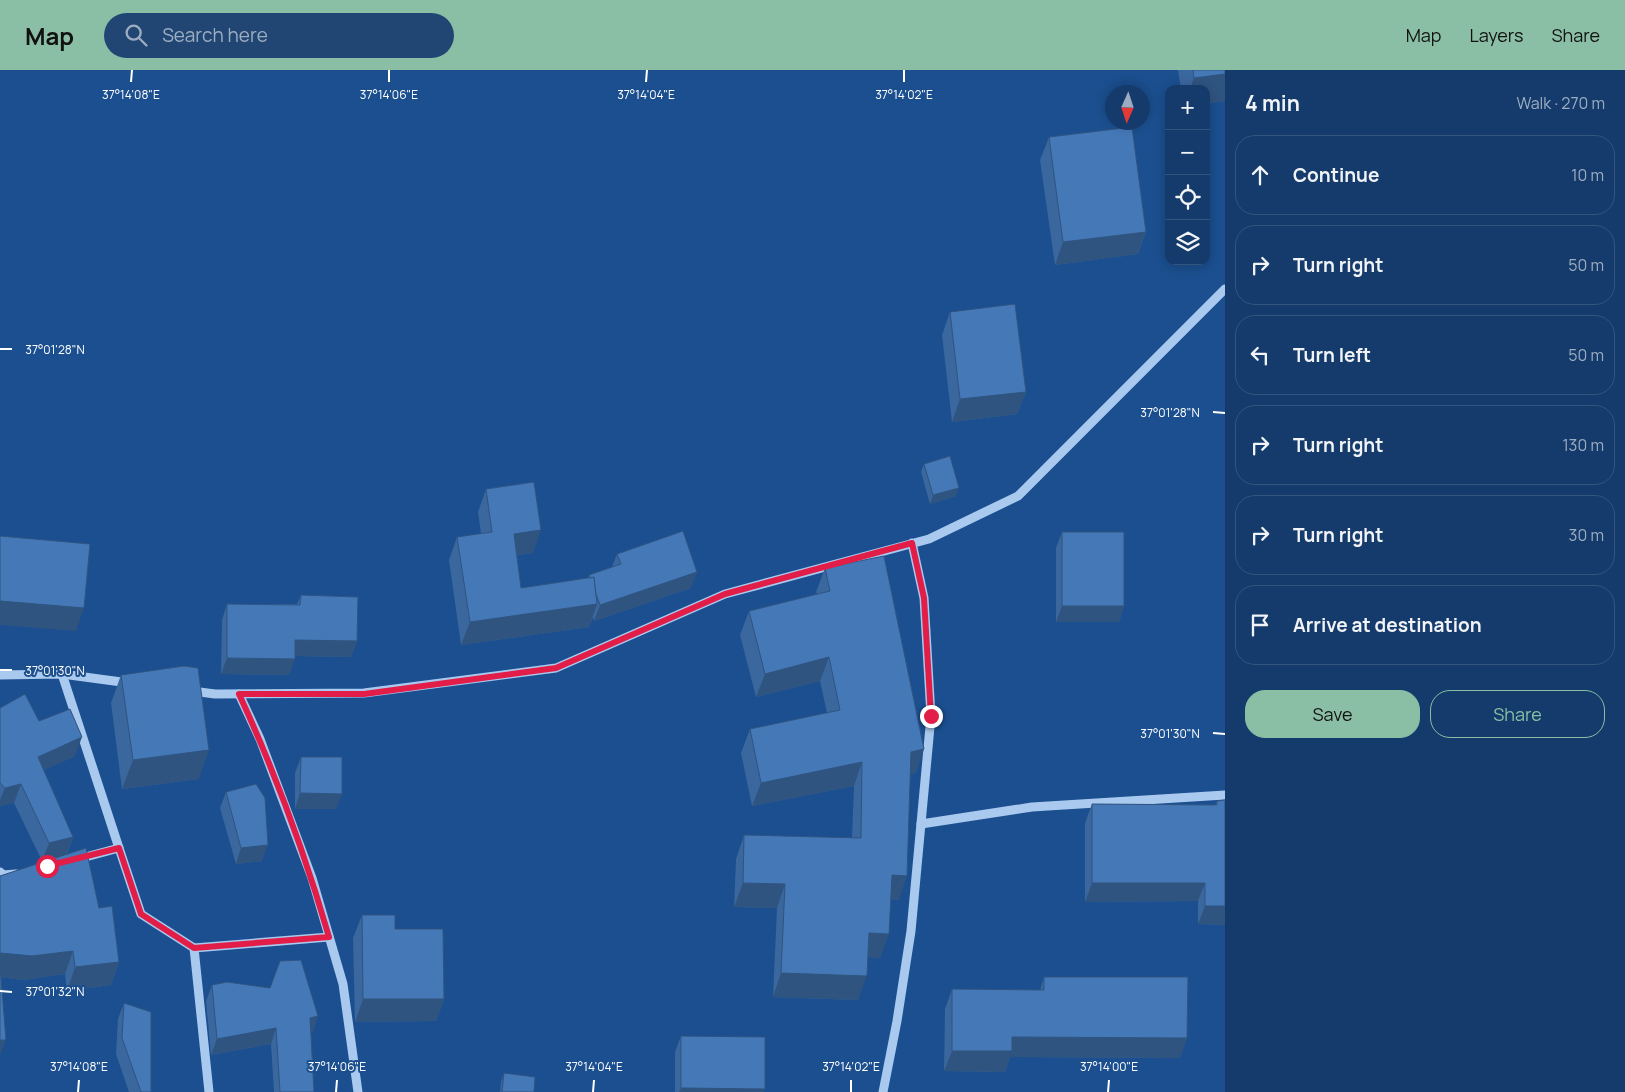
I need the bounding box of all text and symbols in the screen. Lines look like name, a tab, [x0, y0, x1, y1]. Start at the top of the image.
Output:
search box	[104, 13, 454, 58]
text: Map	[25, 19, 74, 52]
icon: search	[122, 21, 150, 49]
text: Search here	[162, 22, 268, 48]
text: Map	[1406, 23, 1441, 47]
text: Layers	[1469, 23, 1523, 47]
text: Share	[1551, 23, 1600, 47]
north arrow	[1105, 85, 1150, 130]
map controls	[1165, 85, 1210, 265]
button: +	[1165, 85, 1210, 130]
text: 37°14'08"E	[102, 86, 160, 103]
text: 37°14'06"E	[360, 86, 418, 103]
text: 37°14'04"E	[617, 86, 675, 103]
text: 37°14'02"E	[875, 86, 933, 103]
text: 4 min	[1245, 89, 1300, 117]
text: Walk · 270 m	[1516, 92, 1605, 114]
button: −	[1165, 130, 1210, 175]
icon: ahead	[1246, 161, 1274, 189]
text: Continue	[1293, 162, 1379, 188]
text: 10 m	[1571, 164, 1604, 186]
button: locate	[1165, 175, 1210, 220]
button: layers	[1165, 220, 1210, 265]
icon: right	[1246, 251, 1274, 279]
text: Turn right	[1293, 252, 1383, 278]
text: 50 m	[1568, 254, 1604, 276]
text: 37°01'28"N	[25, 341, 85, 358]
icon: left	[1246, 341, 1274, 369]
text: Turn left	[1293, 342, 1371, 368]
text: 50 m	[1568, 344, 1604, 366]
text: 37°01'28"N	[1140, 404, 1200, 421]
icon: right	[1246, 431, 1274, 459]
text: Turn right	[1293, 432, 1383, 458]
text: 130 m	[1562, 434, 1604, 456]
icon: right	[1246, 521, 1274, 549]
text: Turn right	[1293, 522, 1383, 548]
text: 30 m	[1569, 524, 1604, 546]
icon: arrive	[1246, 611, 1274, 639]
text: Arrive at destination	[1293, 612, 1482, 638]
text: 37°01'30"N	[25, 662, 85, 679]
button: Save	[1245, 690, 1420, 738]
button: Share	[1430, 690, 1605, 738]
route end	[920, 705, 943, 728]
text: 37°01'30"N	[1140, 725, 1200, 742]
route start	[36, 855, 59, 878]
text: 37°01'32"N	[25, 983, 85, 1000]
text: 37°14'08"E	[50, 1058, 108, 1075]
text: 37°14'06"E	[308, 1058, 366, 1075]
text: 37°14'04"E	[565, 1058, 623, 1075]
text: 37°14'02"E	[822, 1058, 880, 1075]
text: 37°14'00"E	[1080, 1058, 1138, 1075]

